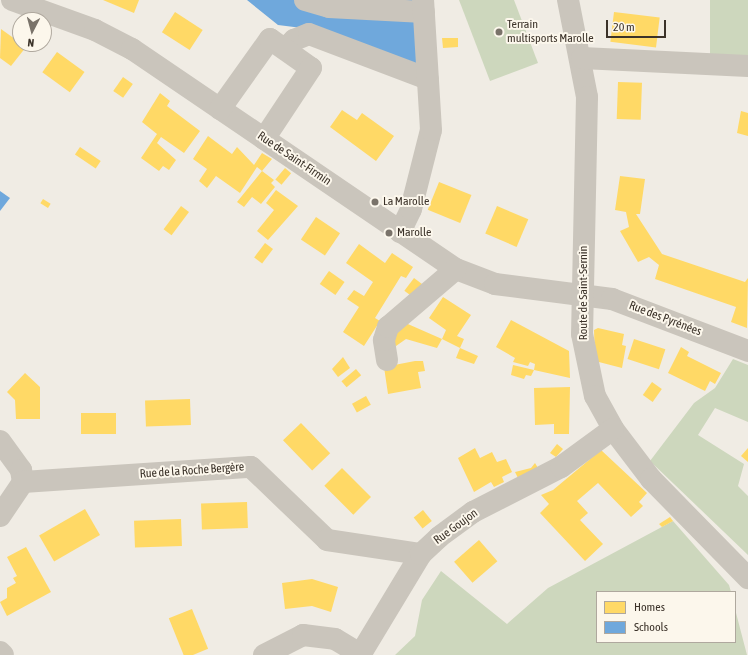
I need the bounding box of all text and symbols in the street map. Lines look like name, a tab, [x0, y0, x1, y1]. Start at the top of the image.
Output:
north arrow	[12, 12, 52, 52]
scale bar	[608, 12, 668, 38]
place label: Terrain multisports Marolle	[507, 18, 594, 46]
text: 20 m	[613, 20, 635, 34]
marker: Terrain multisports Marolle	[494, 27, 504, 37]
text: N	[27, 37, 35, 49]
street label: Rue de Saint-Firmin	[254, 129, 334, 189]
place label: La Marolle	[383, 195, 429, 209]
marker: La Marolle	[370, 197, 380, 207]
place label: Marolle	[397, 226, 431, 240]
marker: Marolle	[384, 228, 394, 238]
street label: Route de Saint-Sernin	[577, 246, 591, 340]
street label: Rue des Pyrénées	[627, 299, 703, 339]
street label: Rue de la Roche Bergère	[139, 460, 245, 482]
street label: Rue Goujon	[431, 506, 481, 548]
legend	[596, 591, 736, 643]
text: Homes	[634, 600, 665, 614]
text: Schools	[634, 620, 668, 634]

